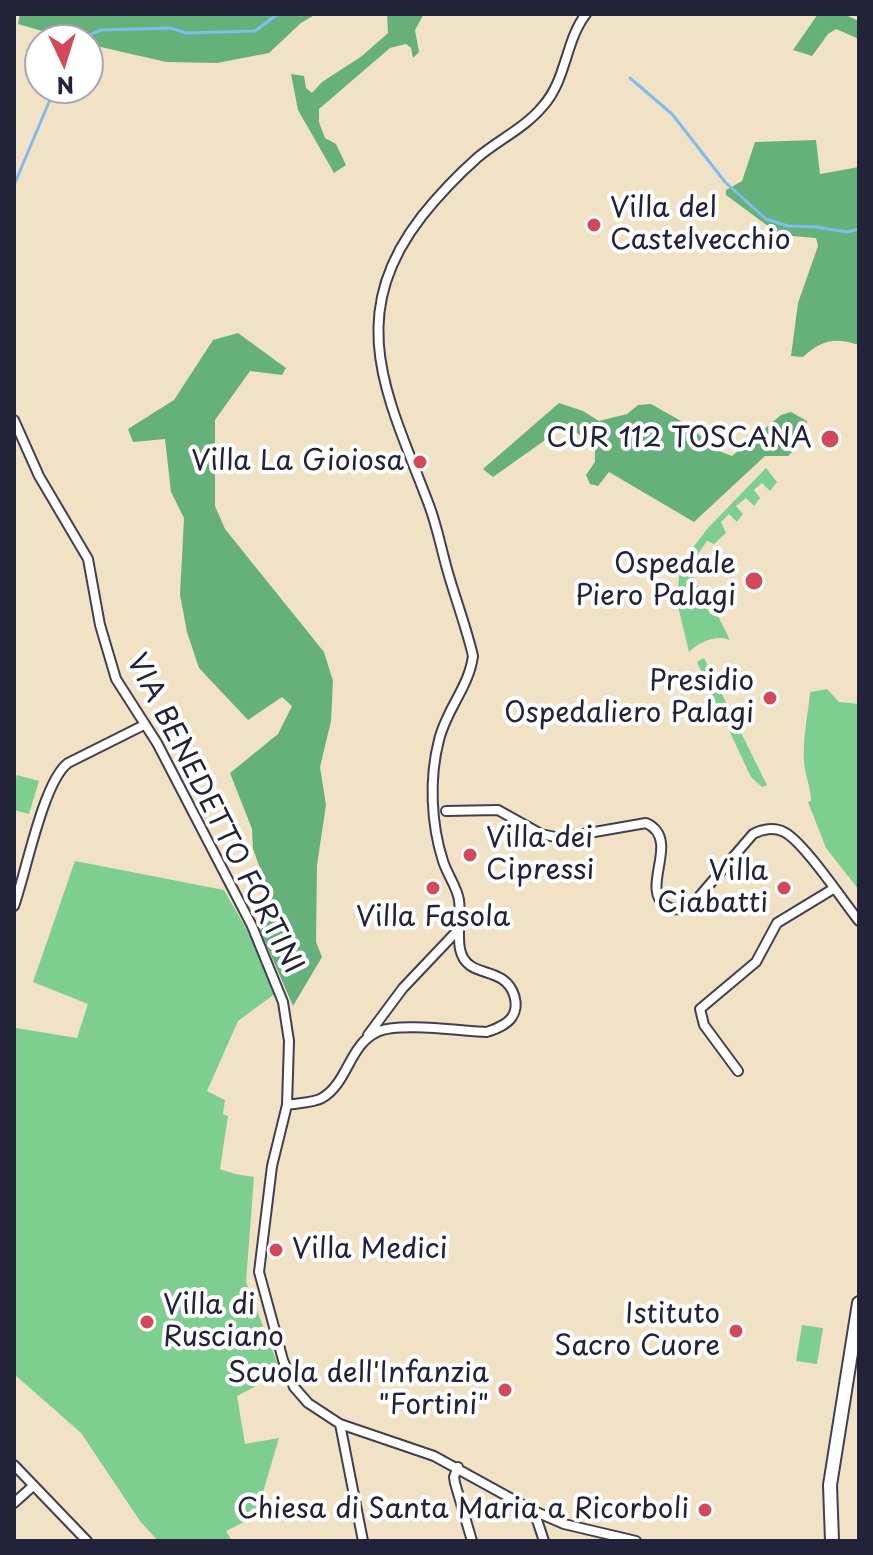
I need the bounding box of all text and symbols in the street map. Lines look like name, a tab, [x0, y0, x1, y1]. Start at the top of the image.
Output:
north arrow	[24, 24, 104, 104]
text: N	[56, 69, 75, 104]
place label: Villa del Castelvecchio	[610, 192, 791, 258]
marker: Villa del Castelvecchio	[585, 216, 603, 234]
place label: CUR 112 TOSCANA	[546, 422, 812, 456]
marker: CUR 112 TOSCANA	[819, 428, 841, 450]
place label: Villa La Gioiosa	[191, 445, 404, 479]
marker: Villa La Gioiosa	[411, 453, 429, 471]
place label: Ospedale Piero Palagi	[575, 548, 736, 614]
marker: Ospedale Piero Palagi	[743, 570, 765, 592]
street label: VIA BENEDETTO FORTINI	[119, 649, 309, 979]
place label: Presidio Ospedaliero Palagi	[504, 665, 754, 731]
marker: Presidio Ospedaliero Palagi	[761, 689, 779, 707]
place label: Villa dei Cipressi	[486, 822, 594, 888]
marker: Villa dei Cipressi	[461, 846, 479, 864]
place label: Villa Ciabatti	[657, 855, 768, 921]
marker: Villa Fasola	[424, 879, 442, 897]
marker: Villa Ciabatti	[775, 879, 793, 897]
place label: Villa Fasola	[356, 901, 510, 935]
place label: Villa Medici	[292, 1233, 448, 1267]
marker: Villa Medici	[267, 1241, 285, 1259]
place label: Villa di Rusciano	[163, 1289, 284, 1355]
place label: Istituto Sacro Cuore	[554, 1298, 720, 1364]
marker: Villa di Rusciano	[138, 1313, 156, 1331]
marker: Istituto Sacro Cuore	[727, 1322, 745, 1340]
place label: Scuola dell'Infanzia "Fortini"	[227, 1357, 489, 1423]
marker: Scuola dell'Infanzia "Fortini"	[496, 1381, 514, 1399]
place label: Chiesa di Santa Maria a Ricorboli	[237, 1493, 689, 1527]
marker: Chiesa di Santa Maria a Ricorboli	[696, 1501, 714, 1519]

